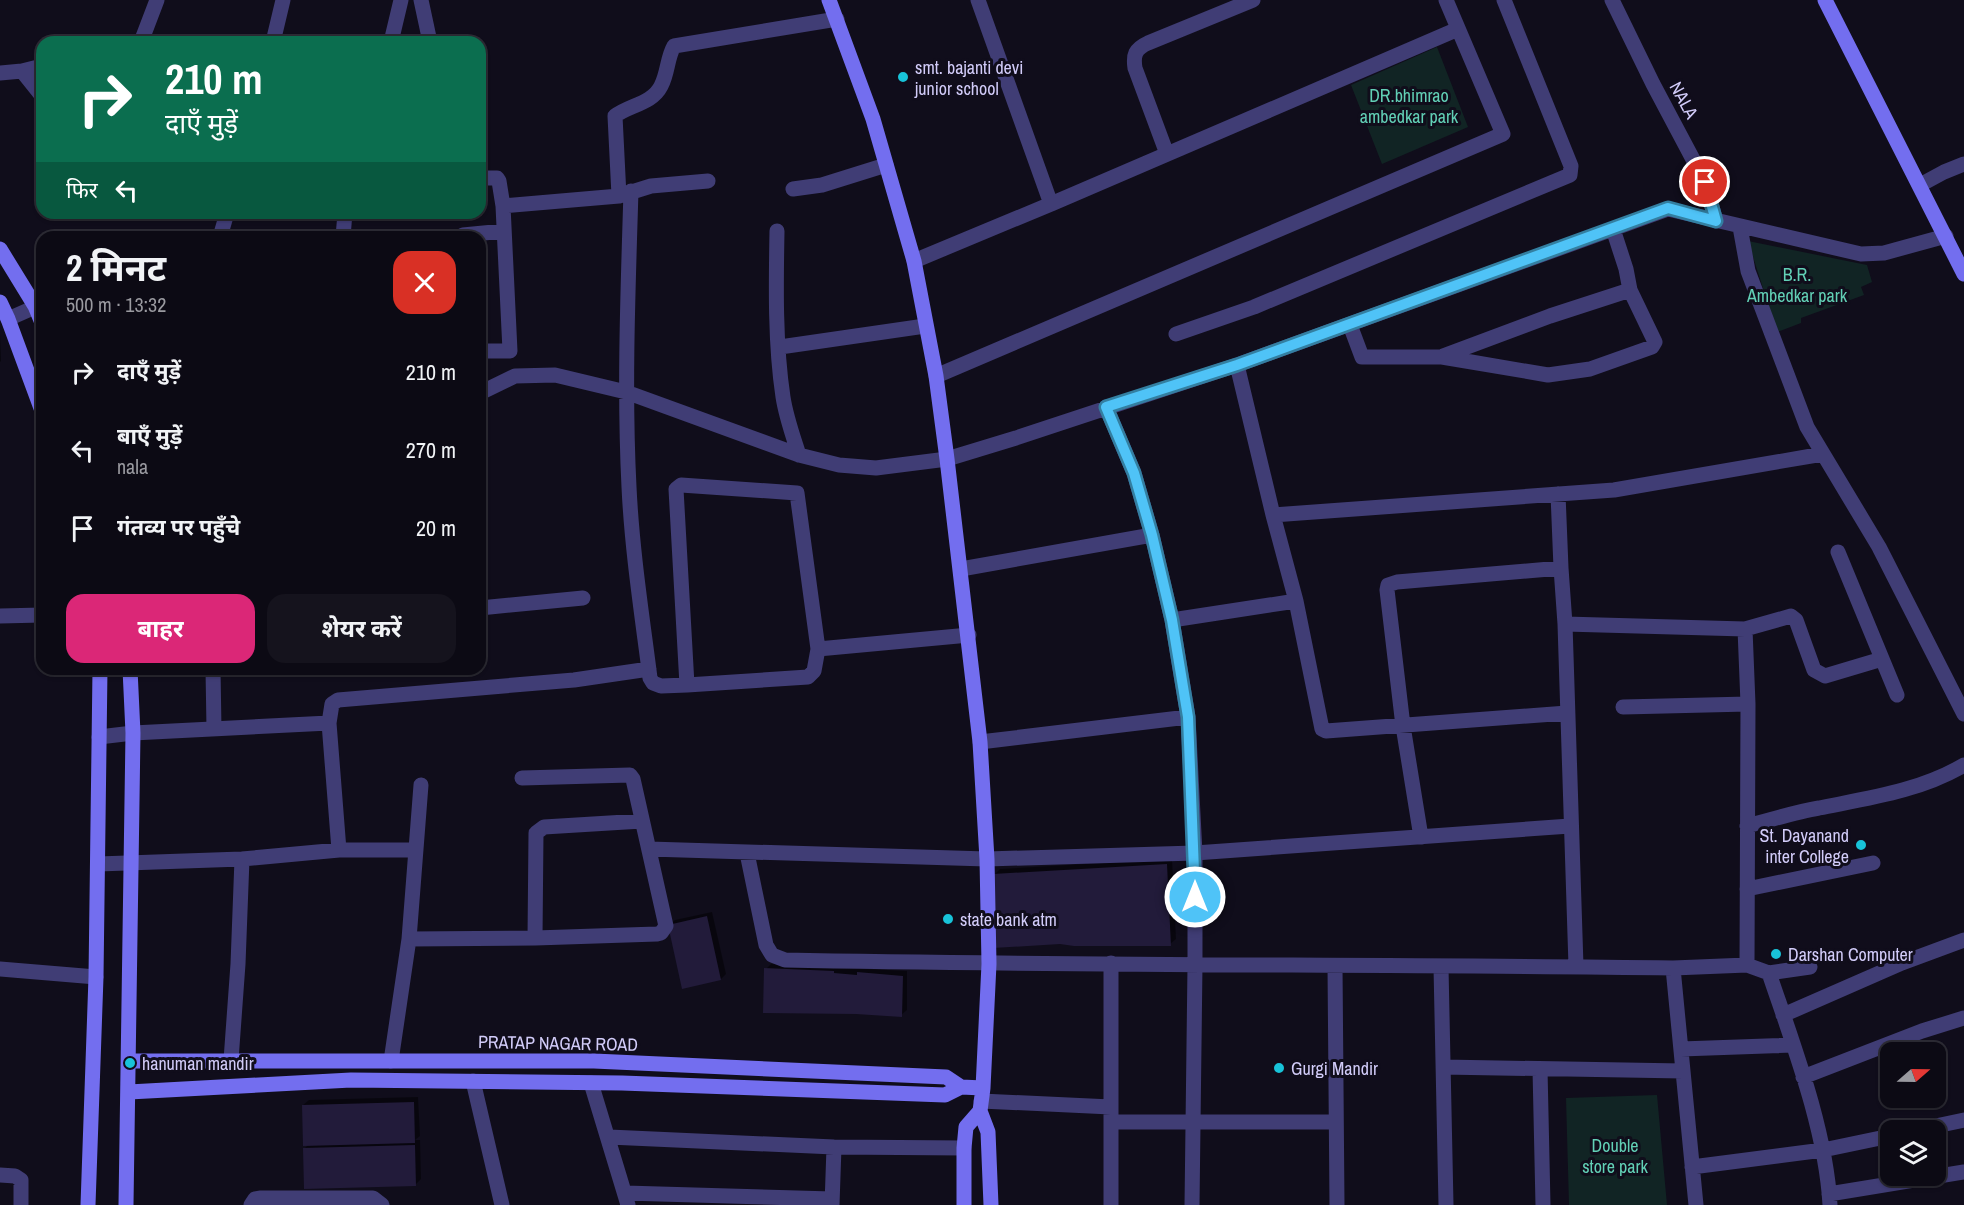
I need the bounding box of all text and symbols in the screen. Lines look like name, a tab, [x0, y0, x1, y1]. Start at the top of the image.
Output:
text: 210 m	[165, 51, 263, 107]
place label: smt. bajanti devi junior school	[914, 55, 1023, 101]
icon: right	[66, 60, 144, 138]
marker: smt. bajanti devi junior school	[896, 70, 910, 84]
street label: NALA	[1664, 77, 1704, 123]
park label: DR.bhimrao ambedkar park	[1360, 83, 1459, 129]
text: दाएँ मुड़ें	[165, 105, 238, 141]
pin	[1679, 156, 1730, 207]
icon: arrive	[1688, 165, 1721, 198]
icon: left	[110, 174, 143, 207]
text: फिर	[66, 175, 98, 205]
text: 2 मिनट	[66, 244, 166, 292]
button: close	[393, 251, 456, 314]
park label: B.R. Ambedkar park	[1746, 262, 1848, 308]
text: 500 m · 13:32	[66, 291, 166, 318]
icon: right	[66, 356, 99, 389]
text: दाएँ मुड़ें	[117, 356, 181, 386]
text: 210 m	[406, 357, 456, 387]
text: बाएँ मुड़ें	[117, 421, 182, 451]
icon: left	[66, 434, 99, 467]
text: 270 m	[406, 435, 456, 465]
text: nala	[117, 453, 148, 480]
icon: arrive	[66, 512, 99, 545]
text: गंतव्य पर पहुँचे	[117, 512, 240, 542]
text: 20 m	[416, 513, 456, 543]
button: बाहर	[66, 594, 255, 663]
button: शेयर करें	[267, 594, 456, 663]
place label: St. Dayanand inter College	[1760, 823, 1849, 869]
marker: St. Dayanand inter College	[1854, 838, 1868, 852]
position arrow	[1163, 865, 1227, 929]
place label: state bank atm	[960, 907, 1057, 932]
marker: state bank atm	[941, 912, 955, 926]
place label: Darshan Computer	[1788, 942, 1913, 967]
marker: Darshan Computer	[1769, 947, 1783, 961]
street label: PRATAP NAGAR ROAD	[478, 1029, 638, 1057]
north arrow	[1880, 1042, 1946, 1108]
map controls	[1880, 1042, 1946, 1186]
place label: hanuman mandir	[142, 1051, 254, 1076]
marker: hanuman mandir	[123, 1056, 137, 1070]
place label: Gurgi Mandir	[1291, 1056, 1378, 1081]
marker: Gurgi Mandir	[1272, 1061, 1286, 1075]
button: layers	[1880, 1120, 1946, 1186]
park label: Double store park	[1582, 1133, 1648, 1179]

